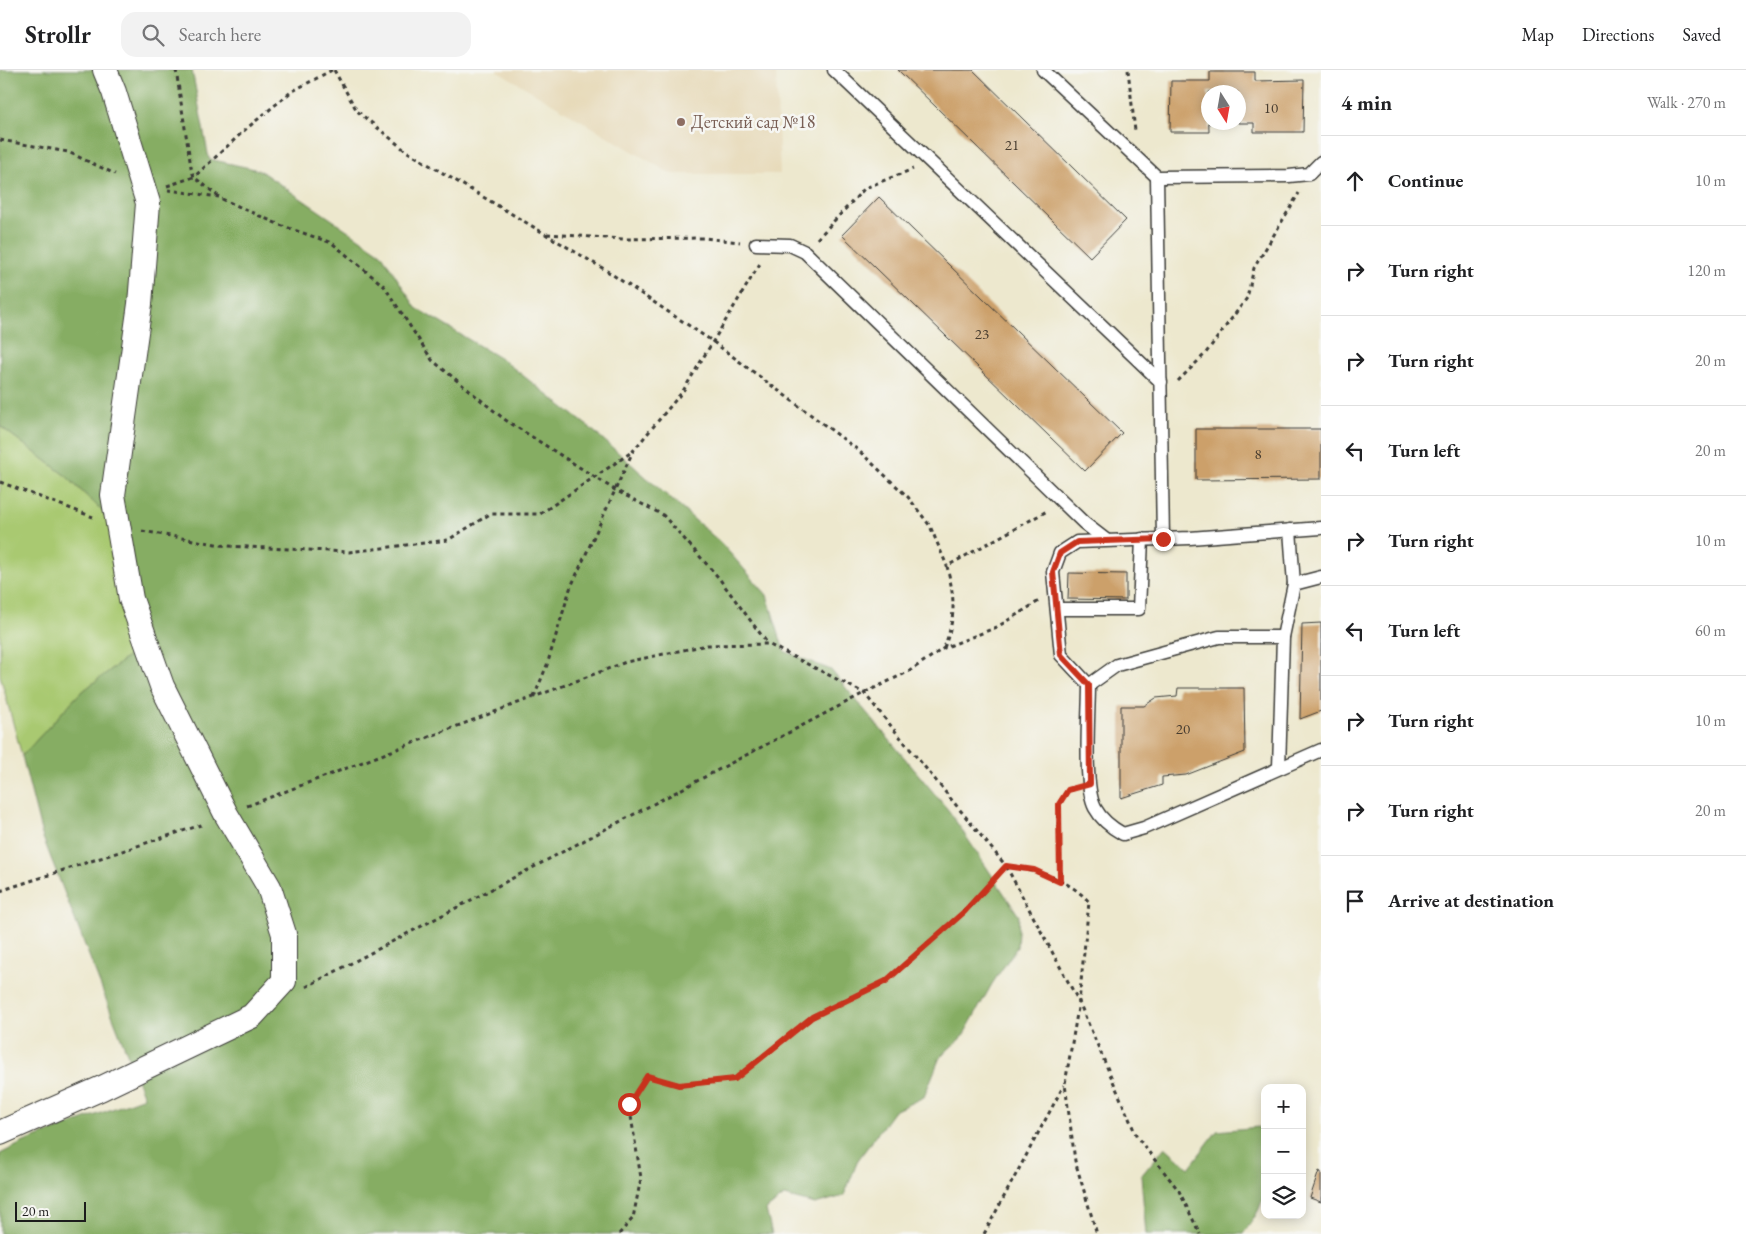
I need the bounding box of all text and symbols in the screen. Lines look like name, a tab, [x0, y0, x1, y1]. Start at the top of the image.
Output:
search box	[121, 12, 471, 57]
text: Strollr	[25, 19, 91, 50]
icon: search	[139, 21, 167, 49]
text: Search here	[179, 22, 261, 47]
text: Map	[1522, 23, 1554, 46]
text: Directions	[1582, 23, 1654, 46]
text: Saved	[1682, 23, 1721, 46]
north arrow	[1201, 85, 1246, 130]
text: 4 min	[1341, 89, 1392, 116]
text: Walk · 270 m	[1647, 92, 1726, 113]
house number: 10	[1264, 98, 1278, 117]
place label: Детский сад №18	[691, 110, 815, 133]
marker: Детский сад №18	[675, 116, 687, 128]
house number: 21	[1005, 135, 1019, 154]
icon: ahead	[1341, 167, 1369, 195]
text: Continue	[1388, 168, 1463, 193]
text: 10 m	[1695, 170, 1726, 191]
icon: right	[1341, 257, 1369, 285]
text: Turn right	[1388, 258, 1474, 283]
text: 120 m	[1687, 260, 1726, 281]
house number: 23	[975, 324, 989, 343]
icon: right	[1341, 347, 1369, 375]
text: Turn right	[1388, 348, 1474, 373]
text: 20 m	[1695, 350, 1726, 371]
icon: left	[1341, 437, 1369, 465]
text: Turn left	[1388, 438, 1460, 463]
text: 20 m	[1695, 440, 1726, 461]
house number: 8	[1254, 444, 1262, 463]
icon: right	[1341, 527, 1369, 555]
route end	[1152, 528, 1175, 551]
text: Turn right	[1388, 528, 1474, 553]
text: 10 m	[1695, 530, 1726, 551]
icon: left	[1341, 617, 1369, 645]
text: Turn left	[1388, 618, 1460, 643]
text: 60 m	[1695, 620, 1726, 641]
icon: right	[1341, 707, 1369, 735]
text: Turn right	[1388, 708, 1474, 733]
text: 10 m	[1695, 710, 1726, 731]
house number: 20	[1176, 719, 1190, 738]
icon: right	[1341, 797, 1369, 825]
text: Turn right	[1388, 798, 1474, 823]
text: 20 m	[1695, 800, 1726, 821]
icon: arrive	[1341, 887, 1369, 915]
text: Arrive at destination	[1388, 888, 1554, 913]
map controls	[1261, 1084, 1306, 1219]
button: +	[1261, 1084, 1306, 1129]
route start	[618, 1093, 641, 1116]
button: −	[1261, 1129, 1306, 1174]
button: layers	[1261, 1174, 1306, 1219]
scale bar	[15, 1199, 86, 1222]
text: 20 m	[22, 1202, 49, 1220]

